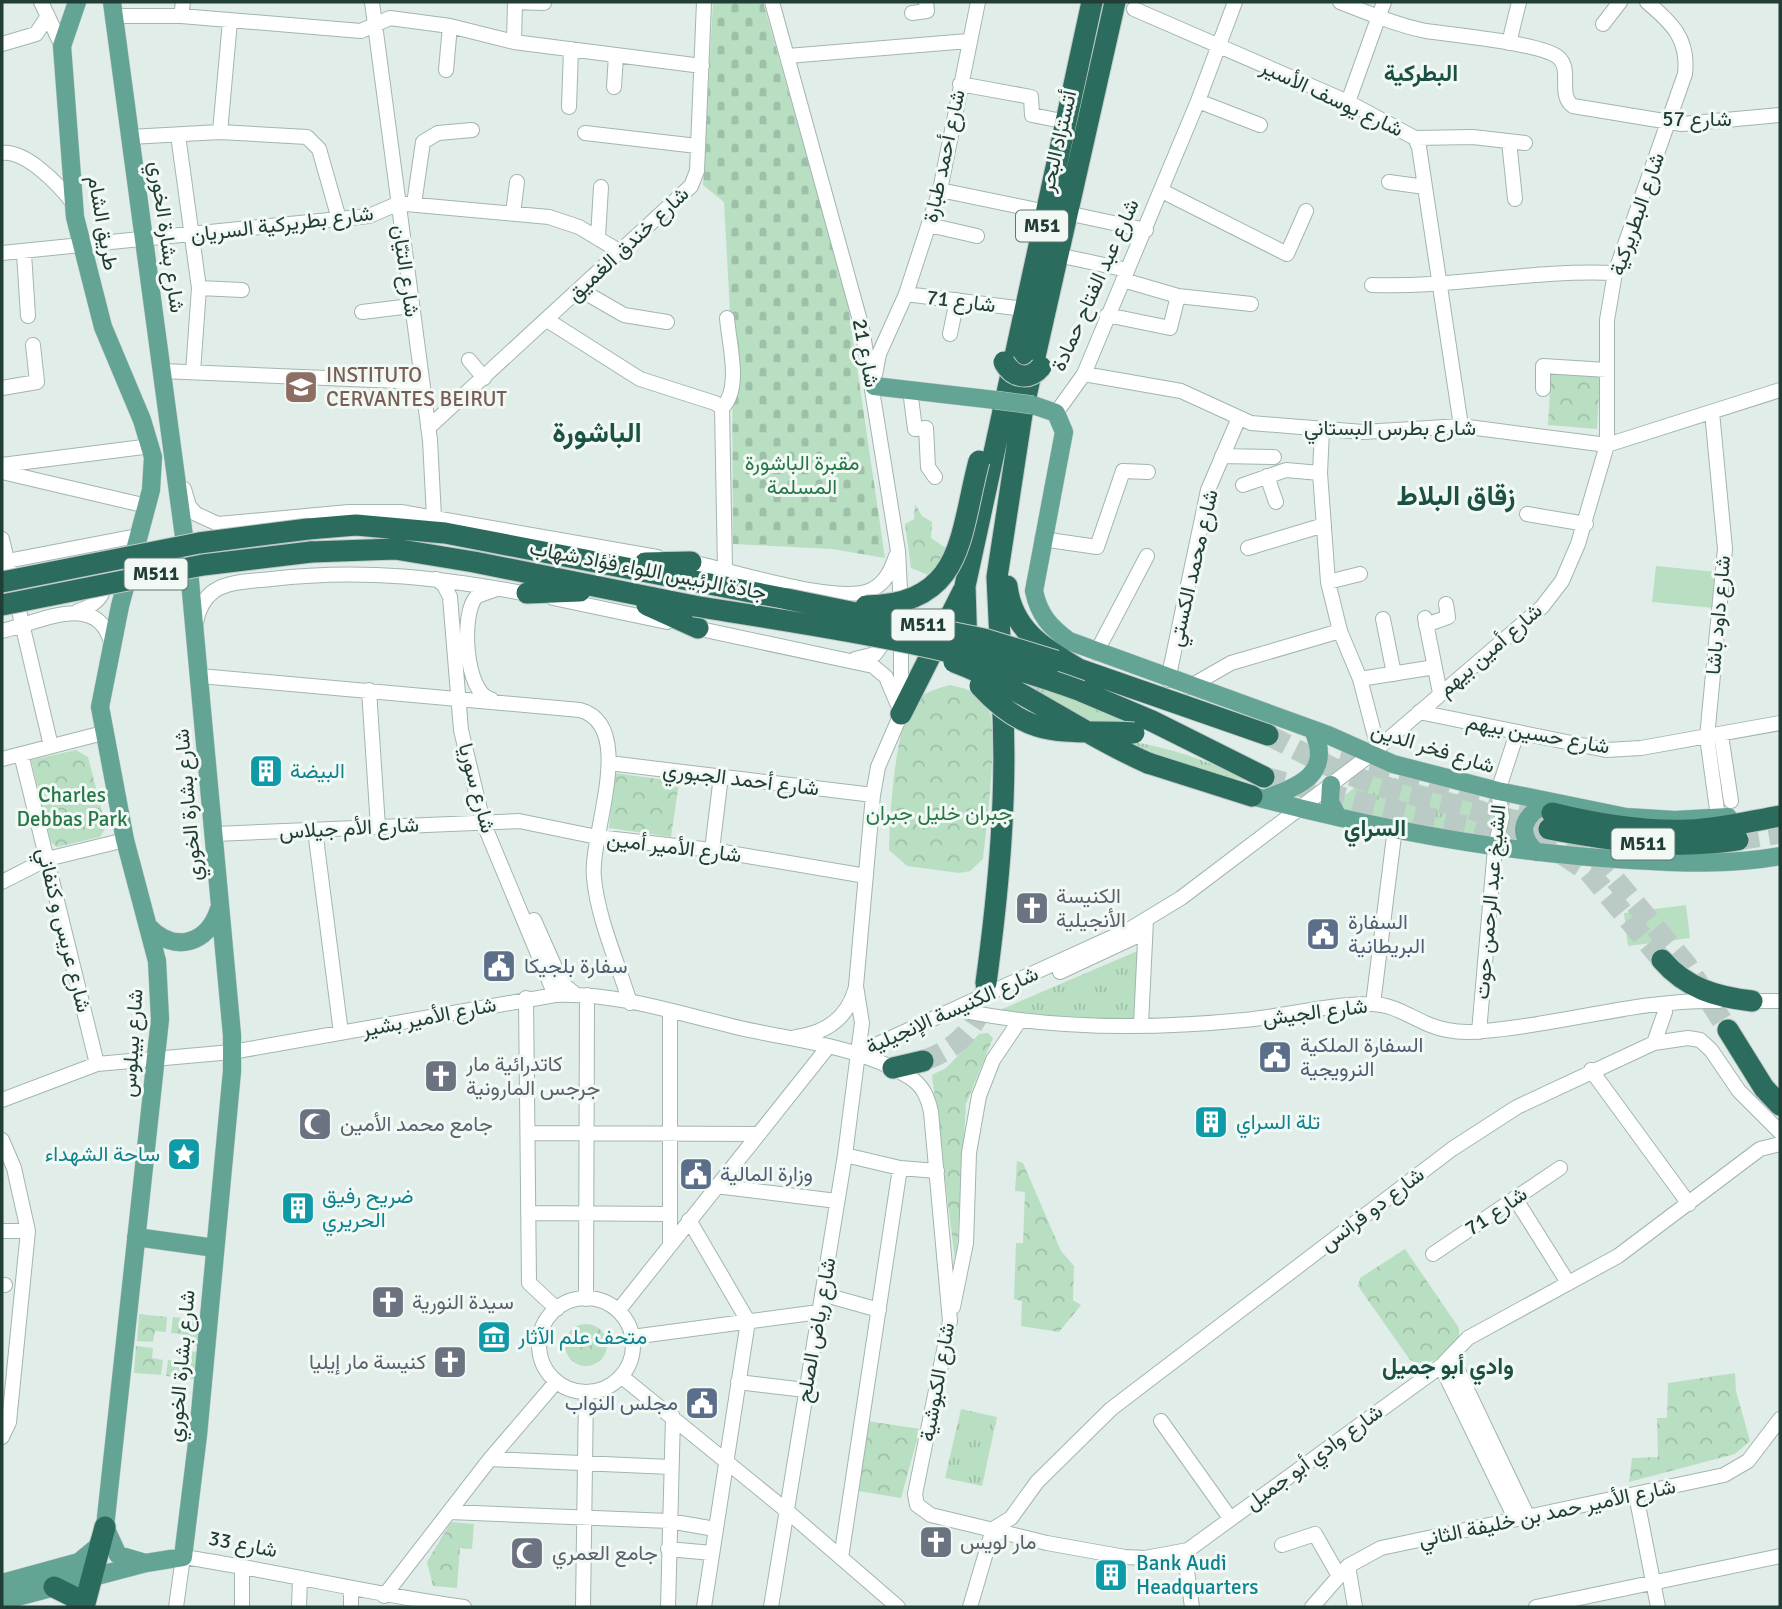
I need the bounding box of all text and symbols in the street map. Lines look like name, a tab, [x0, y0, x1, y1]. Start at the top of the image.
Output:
street label: شارع يوسف الأسير	[1255, 53, 1407, 143]
district label: البطركية	[1384, 59, 1458, 88]
street label: شارع أحمد طبارة	[917, 87, 972, 225]
street label: أتستراد البحر	[1033, 88, 1082, 195]
street label: شارع 57	[1662, 106, 1732, 133]
street label: شارع البطريركية	[1604, 149, 1671, 279]
street label: شارع بشارة الخوري	[140, 160, 191, 315]
street label: طريق الشام	[81, 174, 124, 273]
street label: شارع خندق الغميق	[562, 181, 695, 308]
street label: شارع عبد الفتاح حمادة	[1045, 195, 1146, 376]
street label: شارع بطريركية السريان	[189, 200, 375, 249]
road number: M51	[1016, 210, 1068, 242]
street label: شارع التيّان	[386, 223, 425, 319]
street label: شارع 71	[925, 284, 997, 319]
street label: شارع 21	[846, 316, 885, 390]
place label: INSTITUTO CERVANTES BEIRUT	[326, 362, 508, 412]
school or university icon: INSTITUTO CERVANTES BEIRUT	[282, 368, 320, 406]
street label: شارع بطرس البستاني	[1304, 415, 1476, 445]
district label: الباشورة	[552, 416, 642, 450]
park label: مقبرة الباشورة المسلمة	[745, 450, 859, 500]
district label: زقاق البلاط	[1397, 479, 1515, 513]
street label: شارع محمد الكستي	[1162, 487, 1228, 650]
street label: جادة الرئيس اللواء فؤاد شهاب	[527, 534, 769, 606]
street label: شارع داود باشا	[1700, 554, 1737, 676]
road number: M511	[124, 558, 188, 590]
street label: شارع أمين بيهم	[1433, 598, 1548, 703]
road number: M511	[892, 610, 954, 640]
street label: شارع حسين بيهم	[1464, 709, 1612, 760]
street label: شارع فخر الدين	[1368, 717, 1498, 780]
street label: شارع بشارة الخوري	[168, 727, 212, 882]
street label: شارع سوريا	[452, 740, 501, 836]
building icon: البيضة	[247, 752, 285, 790]
street label: شارع أحمد الجبوري	[661, 757, 821, 805]
place label: البيضة	[290, 758, 345, 784]
park label: Charles Debbas Park	[16, 782, 128, 832]
park label: جبران خليل جبران	[866, 800, 1012, 826]
street label: الشيخ عبد الرحمن حوت	[1469, 803, 1512, 1001]
street label: شارع الأم جيلاس	[278, 811, 420, 846]
district label: السراي	[1344, 814, 1406, 847]
street label: شارع الأمير أمين	[605, 826, 743, 869]
road number: M511	[1612, 828, 1674, 860]
street label: شارع عريس و كنفاني	[27, 845, 97, 1016]
place label: الكنيسة الأنجيلية	[1056, 883, 1126, 933]
church icon: الكنيسة الأنجيلية	[1013, 889, 1051, 927]
place label: السفارة البريطانية	[1348, 909, 1425, 959]
public building icon: السفارة البريطانية	[1304, 915, 1342, 953]
public building icon: سفارة بلجيكا	[480, 947, 518, 985]
place label: سفارة بلجيكا	[524, 953, 627, 979]
street label: شارع الكنيسة الإنجيلية	[862, 960, 1043, 1061]
street label: شارع بيبلوس	[115, 988, 150, 1098]
street label: شارع الأمير بشير	[359, 991, 499, 1044]
street label: شارع الجيش	[1261, 993, 1369, 1032]
place label: السفارة الملكية النرويجية	[1300, 1032, 1423, 1082]
public building icon: السفارة الملكية النرويجية	[1256, 1038, 1294, 1076]
place label: كاتدرائية مار جرجس المارونية	[465, 1051, 600, 1101]
church icon: كاتدرائية مار جرجس المارونية	[422, 1057, 460, 1095]
building icon: تلة السراي	[1192, 1103, 1230, 1141]
mosque icon: جامع محمد الأمين	[296, 1105, 334, 1143]
place label: تلة السراي	[1236, 1109, 1320, 1139]
place label: جامع محمد الأمين	[340, 1111, 493, 1138]
place icon: ساحة الشهداء	[165, 1135, 203, 1173]
place label: ساحة الشهداء	[45, 1141, 160, 1167]
public building icon: وزارة المالية	[677, 1155, 715, 1193]
place label: وزارة المالية	[720, 1161, 813, 1187]
street label: شارع دو فرانس	[1315, 1161, 1430, 1257]
street label: شارع 71	[1460, 1181, 1533, 1242]
place label: ضريح رفيق الحريري	[322, 1183, 414, 1237]
building icon: ضريح رفيق الحريري	[279, 1189, 317, 1227]
street label: شارع رياض الصلح	[790, 1255, 843, 1405]
church icon: سيدة النورية	[369, 1283, 407, 1321]
street label: شارع بشارة الخوري	[161, 1289, 205, 1444]
place label: سيدة النورية	[412, 1289, 514, 1315]
museum icon: متحف علم الآثار	[475, 1318, 513, 1356]
street label: شارع الكبوشية	[914, 1321, 961, 1444]
place label: متحف علم الآثار	[517, 1324, 647, 1351]
church icon: كنيسة مار إيليا	[431, 1343, 469, 1381]
place label: كنيسة مار إيليا	[309, 1349, 426, 1376]
district label: وادي أبو جميل	[1382, 1352, 1514, 1385]
public building icon: مجلس النواب	[683, 1384, 721, 1422]
place label: مجلس النواب	[565, 1390, 678, 1416]
street label: شارع وادي أبو جميل	[1240, 1398, 1390, 1519]
street label: شارع الأمير حمد بن خليفة الثاني	[1416, 1473, 1679, 1557]
church icon: مار لويس	[917, 1523, 955, 1561]
street label: شارع 33	[206, 1525, 280, 1564]
place label: مار لويس	[960, 1529, 1036, 1555]
mosque icon: جامع العمري	[508, 1534, 546, 1572]
place label: جامع العمري	[552, 1540, 658, 1570]
place label: Bank Audi Headquarters	[1136, 1550, 1258, 1600]
building icon: Bank Audi Headquarters	[1092, 1556, 1130, 1594]

